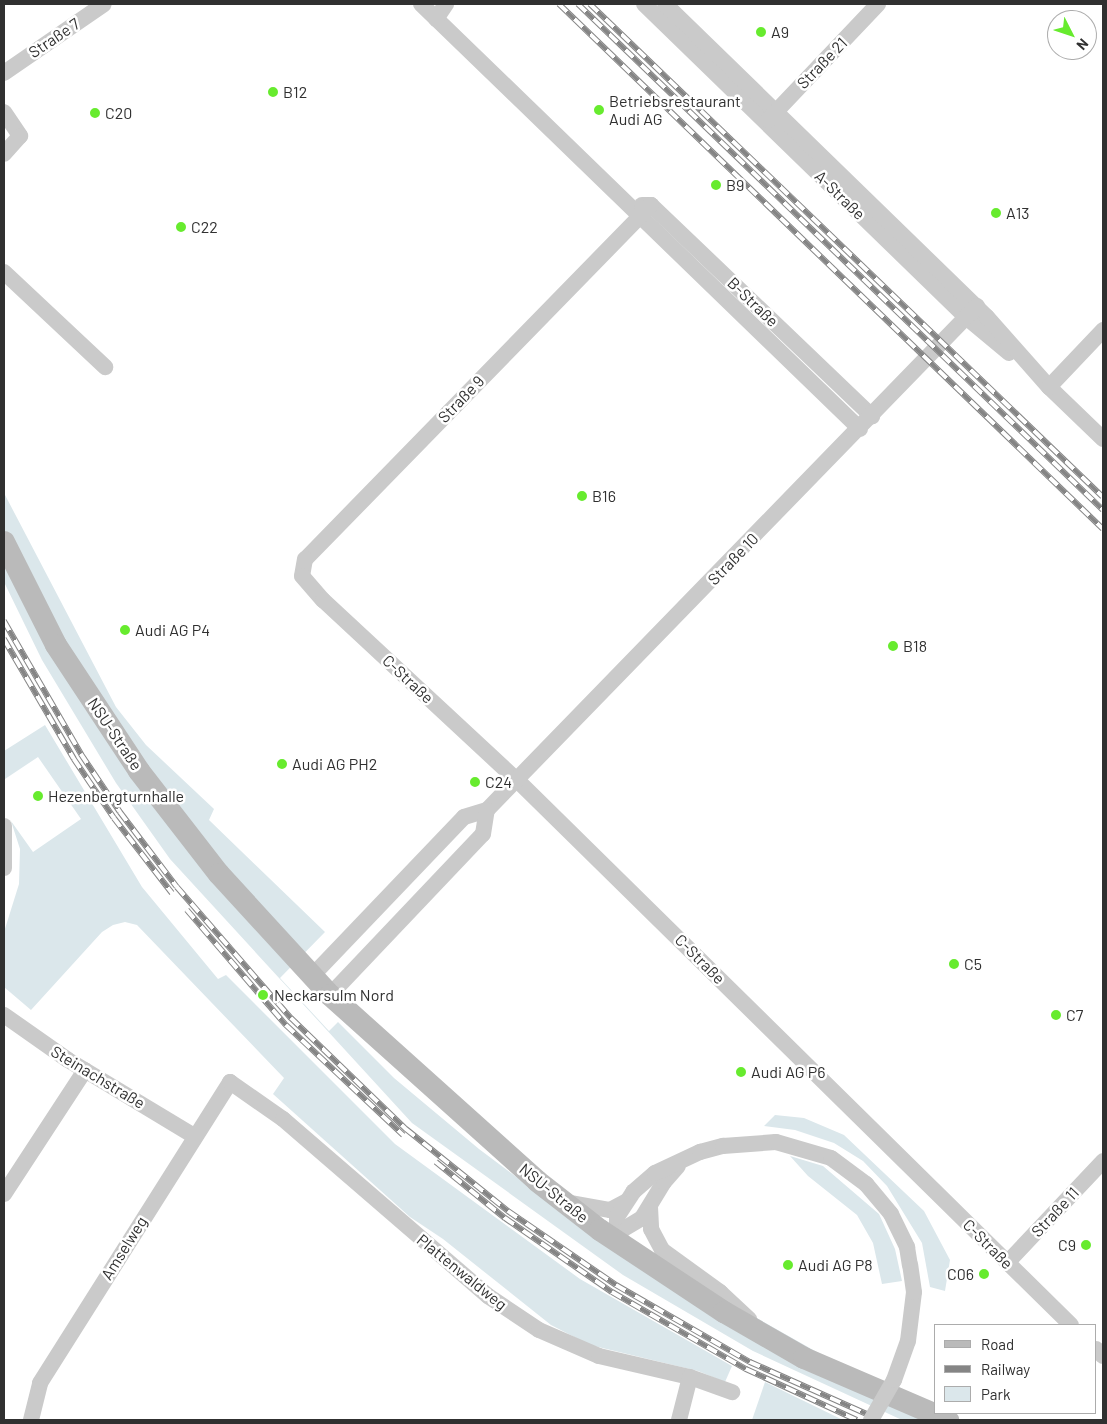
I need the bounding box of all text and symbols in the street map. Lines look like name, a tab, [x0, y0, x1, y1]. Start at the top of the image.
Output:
north arrow	[1047, 10, 1097, 60]
street label: Straße 7	[25, 14, 83, 62]
place label: A9	[771, 22, 789, 42]
marker: A9	[755, 26, 767, 38]
street label: Straße 21	[793, 33, 851, 93]
text: N	[1073, 35, 1092, 54]
place label: B12	[283, 82, 307, 102]
marker: B12	[267, 86, 279, 98]
place label: Betriebsrestaurant Audi AG	[609, 91, 741, 129]
place label: C20	[105, 103, 132, 123]
marker: Betriebsrestaurant Audi AG	[593, 104, 605, 116]
marker: C20	[89, 107, 101, 119]
street label: A-Straße	[811, 166, 869, 224]
place label: B9	[726, 175, 744, 195]
marker: B9	[710, 179, 722, 191]
place label: A13	[1006, 203, 1030, 223]
marker: A13	[990, 207, 1002, 219]
place label: C22	[191, 217, 218, 237]
marker: C22	[175, 221, 187, 233]
street label: B-Straße	[724, 273, 782, 331]
street label: Straße 9	[434, 371, 488, 427]
place label: B16	[592, 486, 616, 506]
marker: B16	[576, 490, 588, 502]
street label: Straße 10	[704, 529, 762, 589]
place label: Audi AG P4	[135, 620, 210, 640]
marker: Audi AG P4	[119, 624, 131, 636]
place label: B18	[903, 636, 927, 656]
marker: B18	[887, 640, 899, 652]
street label: C-Straße	[379, 651, 437, 707]
street label: NSU-Straße	[84, 694, 146, 774]
place label: Audi AG PH2	[292, 754, 377, 774]
marker: Audi AG PH2	[276, 758, 288, 770]
place label: C24	[485, 772, 512, 792]
marker: C24	[469, 776, 481, 788]
place label: Hezenbergturnhalle	[48, 786, 184, 806]
marker: Hezenbergturnhalle	[32, 790, 44, 802]
street label: C-Straße	[671, 930, 729, 988]
place label: C5	[964, 954, 982, 974]
marker: C5	[948, 958, 960, 970]
place label: Neckarsulm Nord	[274, 985, 394, 1005]
marker: Neckarsulm Nord	[256, 988, 270, 1002]
place label: C7	[1066, 1005, 1083, 1025]
marker: C7	[1050, 1009, 1062, 1021]
street label: Steinachstraße	[48, 1041, 148, 1113]
place label: Audi AG P6	[751, 1062, 826, 1082]
marker: Audi AG P6	[735, 1066, 747, 1078]
street label: NSU-Straße	[516, 1159, 592, 1227]
street label: Straße 11	[1027, 1183, 1083, 1241]
street label: Amselweg	[97, 1213, 151, 1283]
street label: C-Straße	[959, 1215, 1017, 1273]
street label: Plattenwaldweg	[413, 1230, 511, 1314]
place label: C9	[1058, 1235, 1076, 1255]
marker: C9	[1080, 1239, 1092, 1251]
place label: Audi AG P8	[798, 1255, 873, 1275]
marker: Audi AG P8	[782, 1259, 794, 1271]
place label: C06	[947, 1264, 974, 1284]
marker: C06	[978, 1268, 990, 1280]
legend	[934, 1324, 1097, 1414]
text: Road	[981, 1335, 1014, 1353]
text: Railway	[981, 1360, 1030, 1378]
text: Park	[981, 1385, 1010, 1403]

